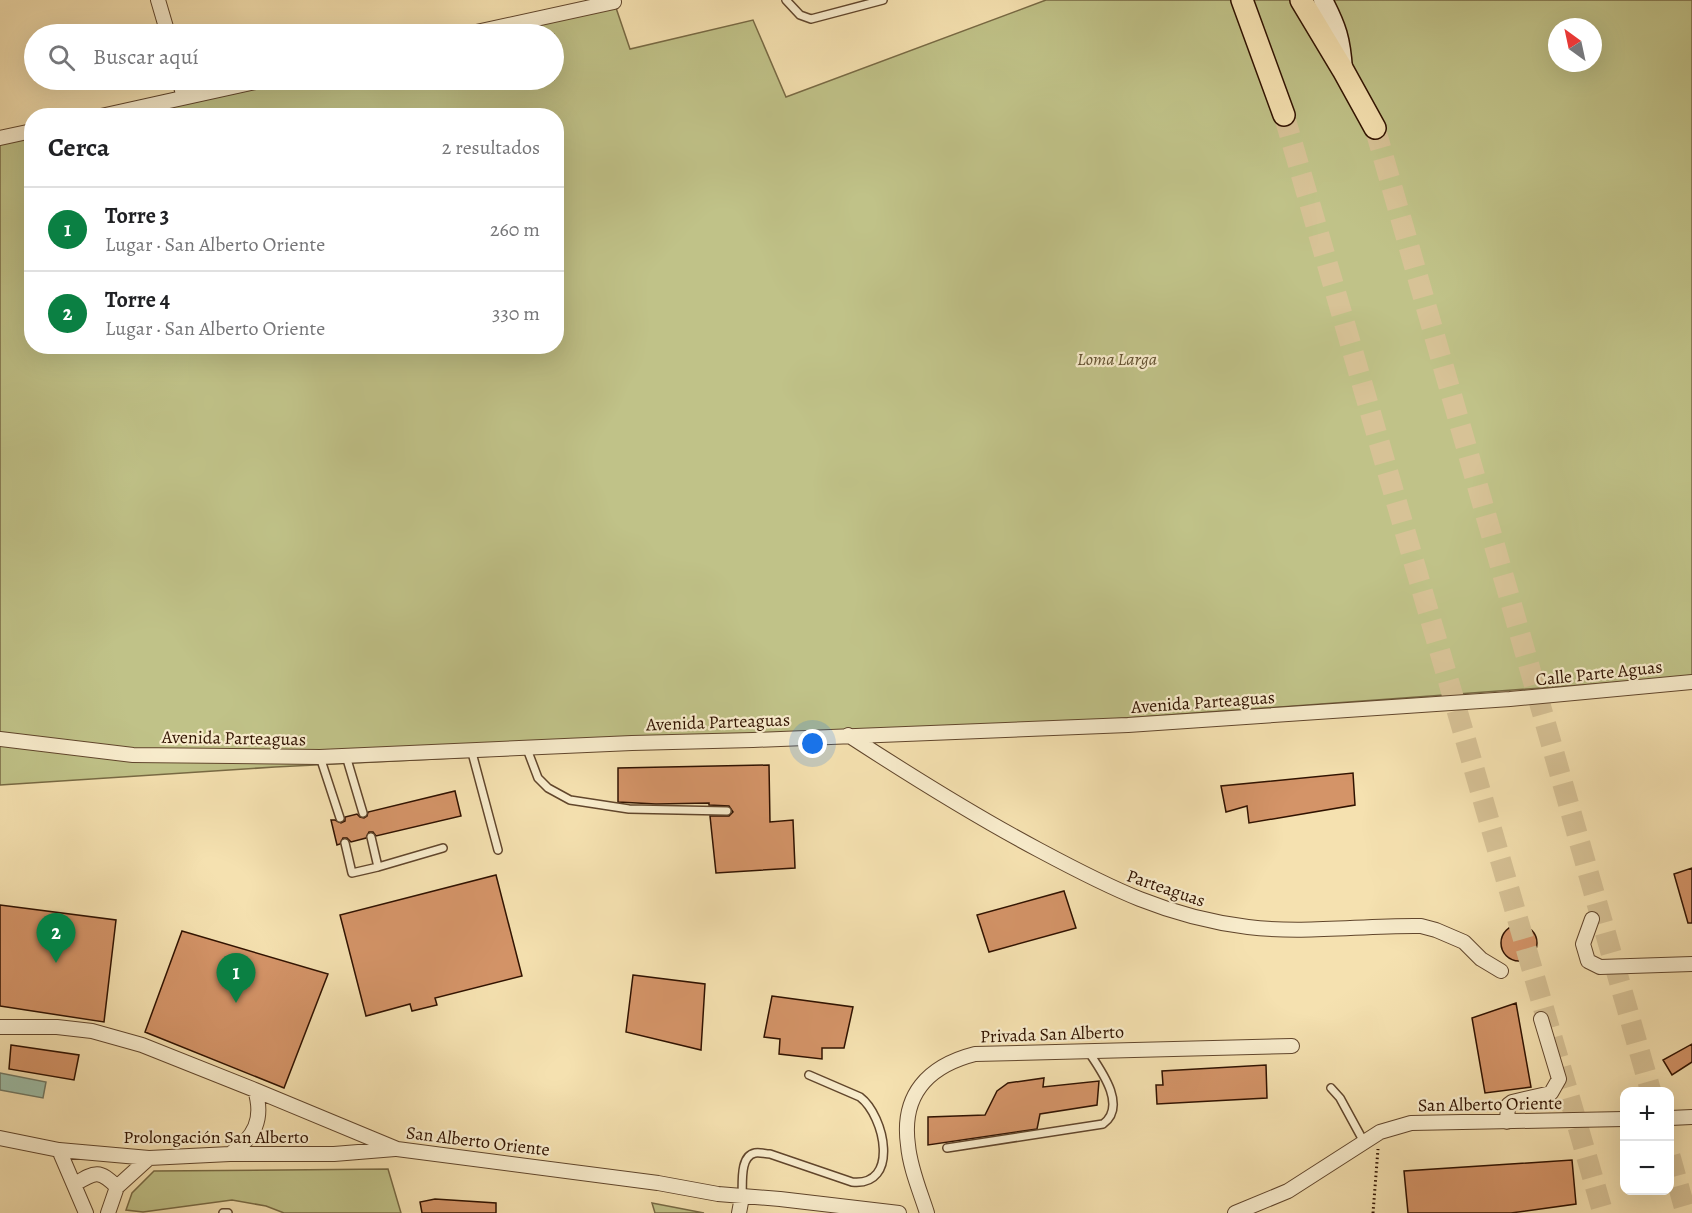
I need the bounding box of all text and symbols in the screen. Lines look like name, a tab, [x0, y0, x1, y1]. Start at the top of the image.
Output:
north arrow	[1548, 18, 1602, 72]
search box	[24, 24, 564, 90]
icon: search	[45, 41, 78, 74]
text: Buscar aquí	[93, 42, 199, 72]
text: Cerca	[48, 130, 110, 165]
text: 2 resultados	[442, 134, 540, 161]
text: Torre 3	[105, 201, 169, 231]
text: 1	[64, 216, 71, 243]
text: 260 m	[490, 216, 540, 243]
text: Lugar · San Alberto Oriente	[105, 231, 325, 258]
text: Torre 4	[105, 285, 170, 315]
text: 2	[63, 300, 72, 327]
text: 330 m	[492, 300, 540, 327]
text: Lugar · San Alberto Oriente	[105, 315, 325, 342]
park label: Loma Larga	[1077, 347, 1157, 371]
street label: Calle Parte Aguas	[1534, 654, 1664, 692]
street label: Avenida Parteaguas	[1129, 685, 1276, 719]
street label: Avenida Parteaguas	[645, 707, 790, 737]
street label: Avenida Parteaguas	[161, 725, 306, 751]
your location	[798, 729, 827, 758]
street label: Parteaguas	[1124, 863, 1208, 913]
pin: 2	[36, 914, 76, 963]
pin: 1	[216, 954, 256, 1003]
street label: Privada San Alberto	[980, 1019, 1124, 1049]
map controls	[1620, 1087, 1674, 1195]
button: +	[1620, 1087, 1674, 1141]
street label: San Alberto Oriente	[1418, 1091, 1562, 1117]
street label: San Alberto Oriente	[405, 1120, 551, 1162]
street label: Prolongación San Alberto	[123, 1125, 309, 1149]
button: −	[1620, 1141, 1674, 1195]

